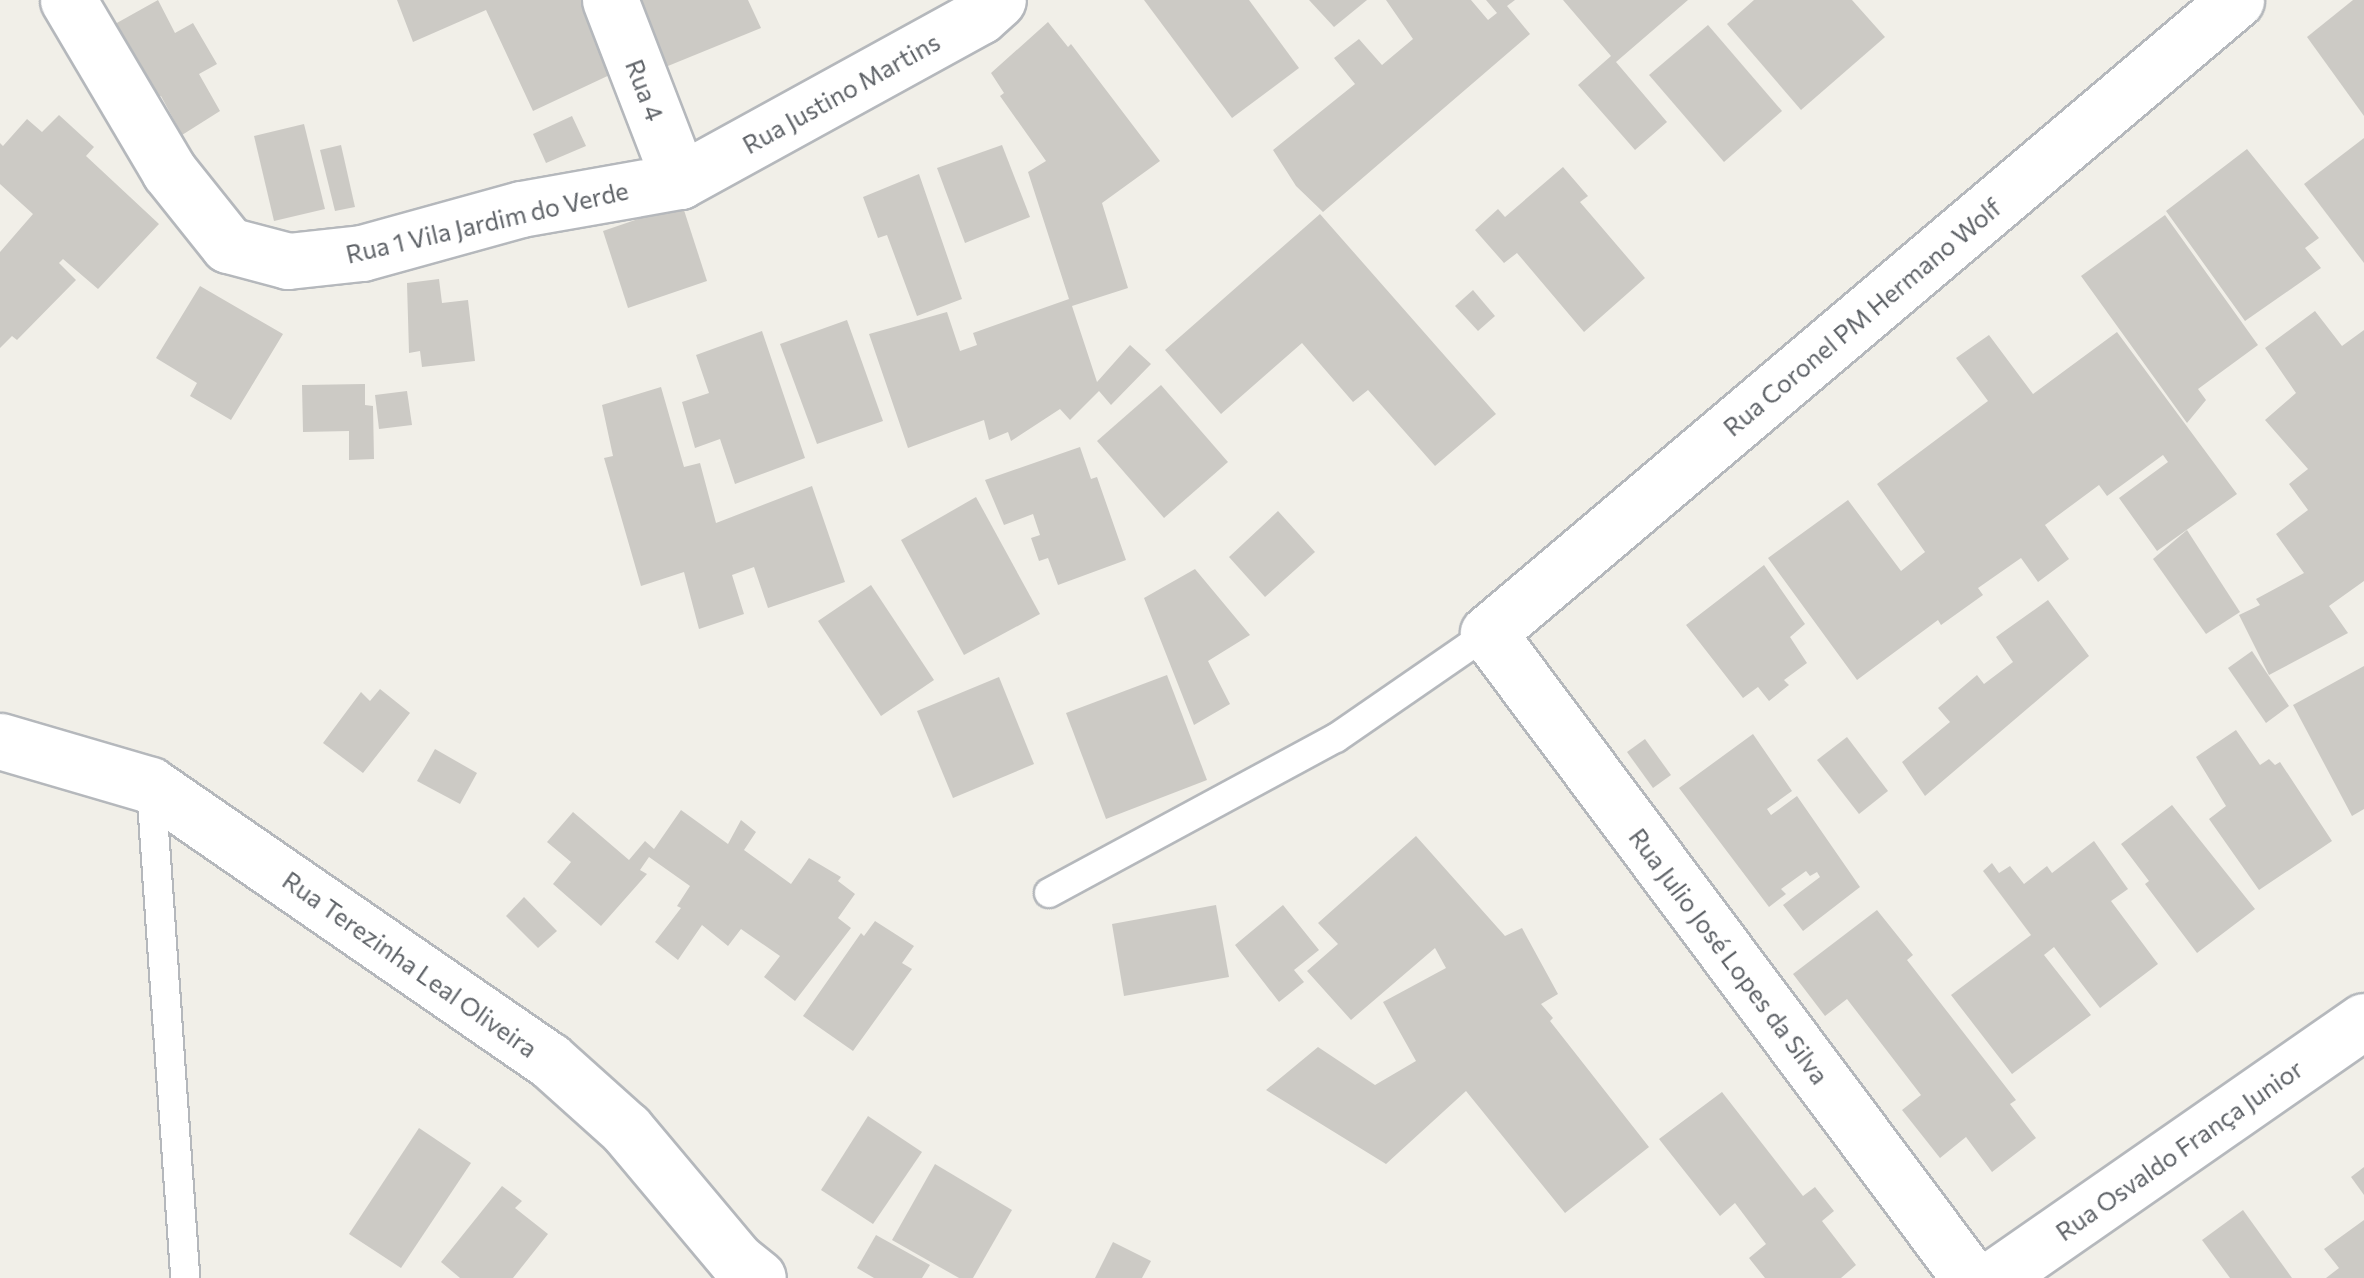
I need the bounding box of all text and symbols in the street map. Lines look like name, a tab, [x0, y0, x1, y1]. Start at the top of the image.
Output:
street label: Rua Justino Martins	[737, 26, 945, 160]
street label: Rua 4	[620, 55, 670, 125]
street label: Rua 1 Vila Jardim do Verde	[343, 175, 631, 269]
street label: Rua Coronel PM Hermano Wolf	[1717, 192, 2007, 442]
street label: Rua Julio José Lopes da Silva	[1623, 822, 1835, 1090]
street label: Rua Terezinha Leal Oliveira	[277, 865, 543, 1063]
street label: Rua Osvaldo França Junior	[2050, 1053, 2308, 1247]

